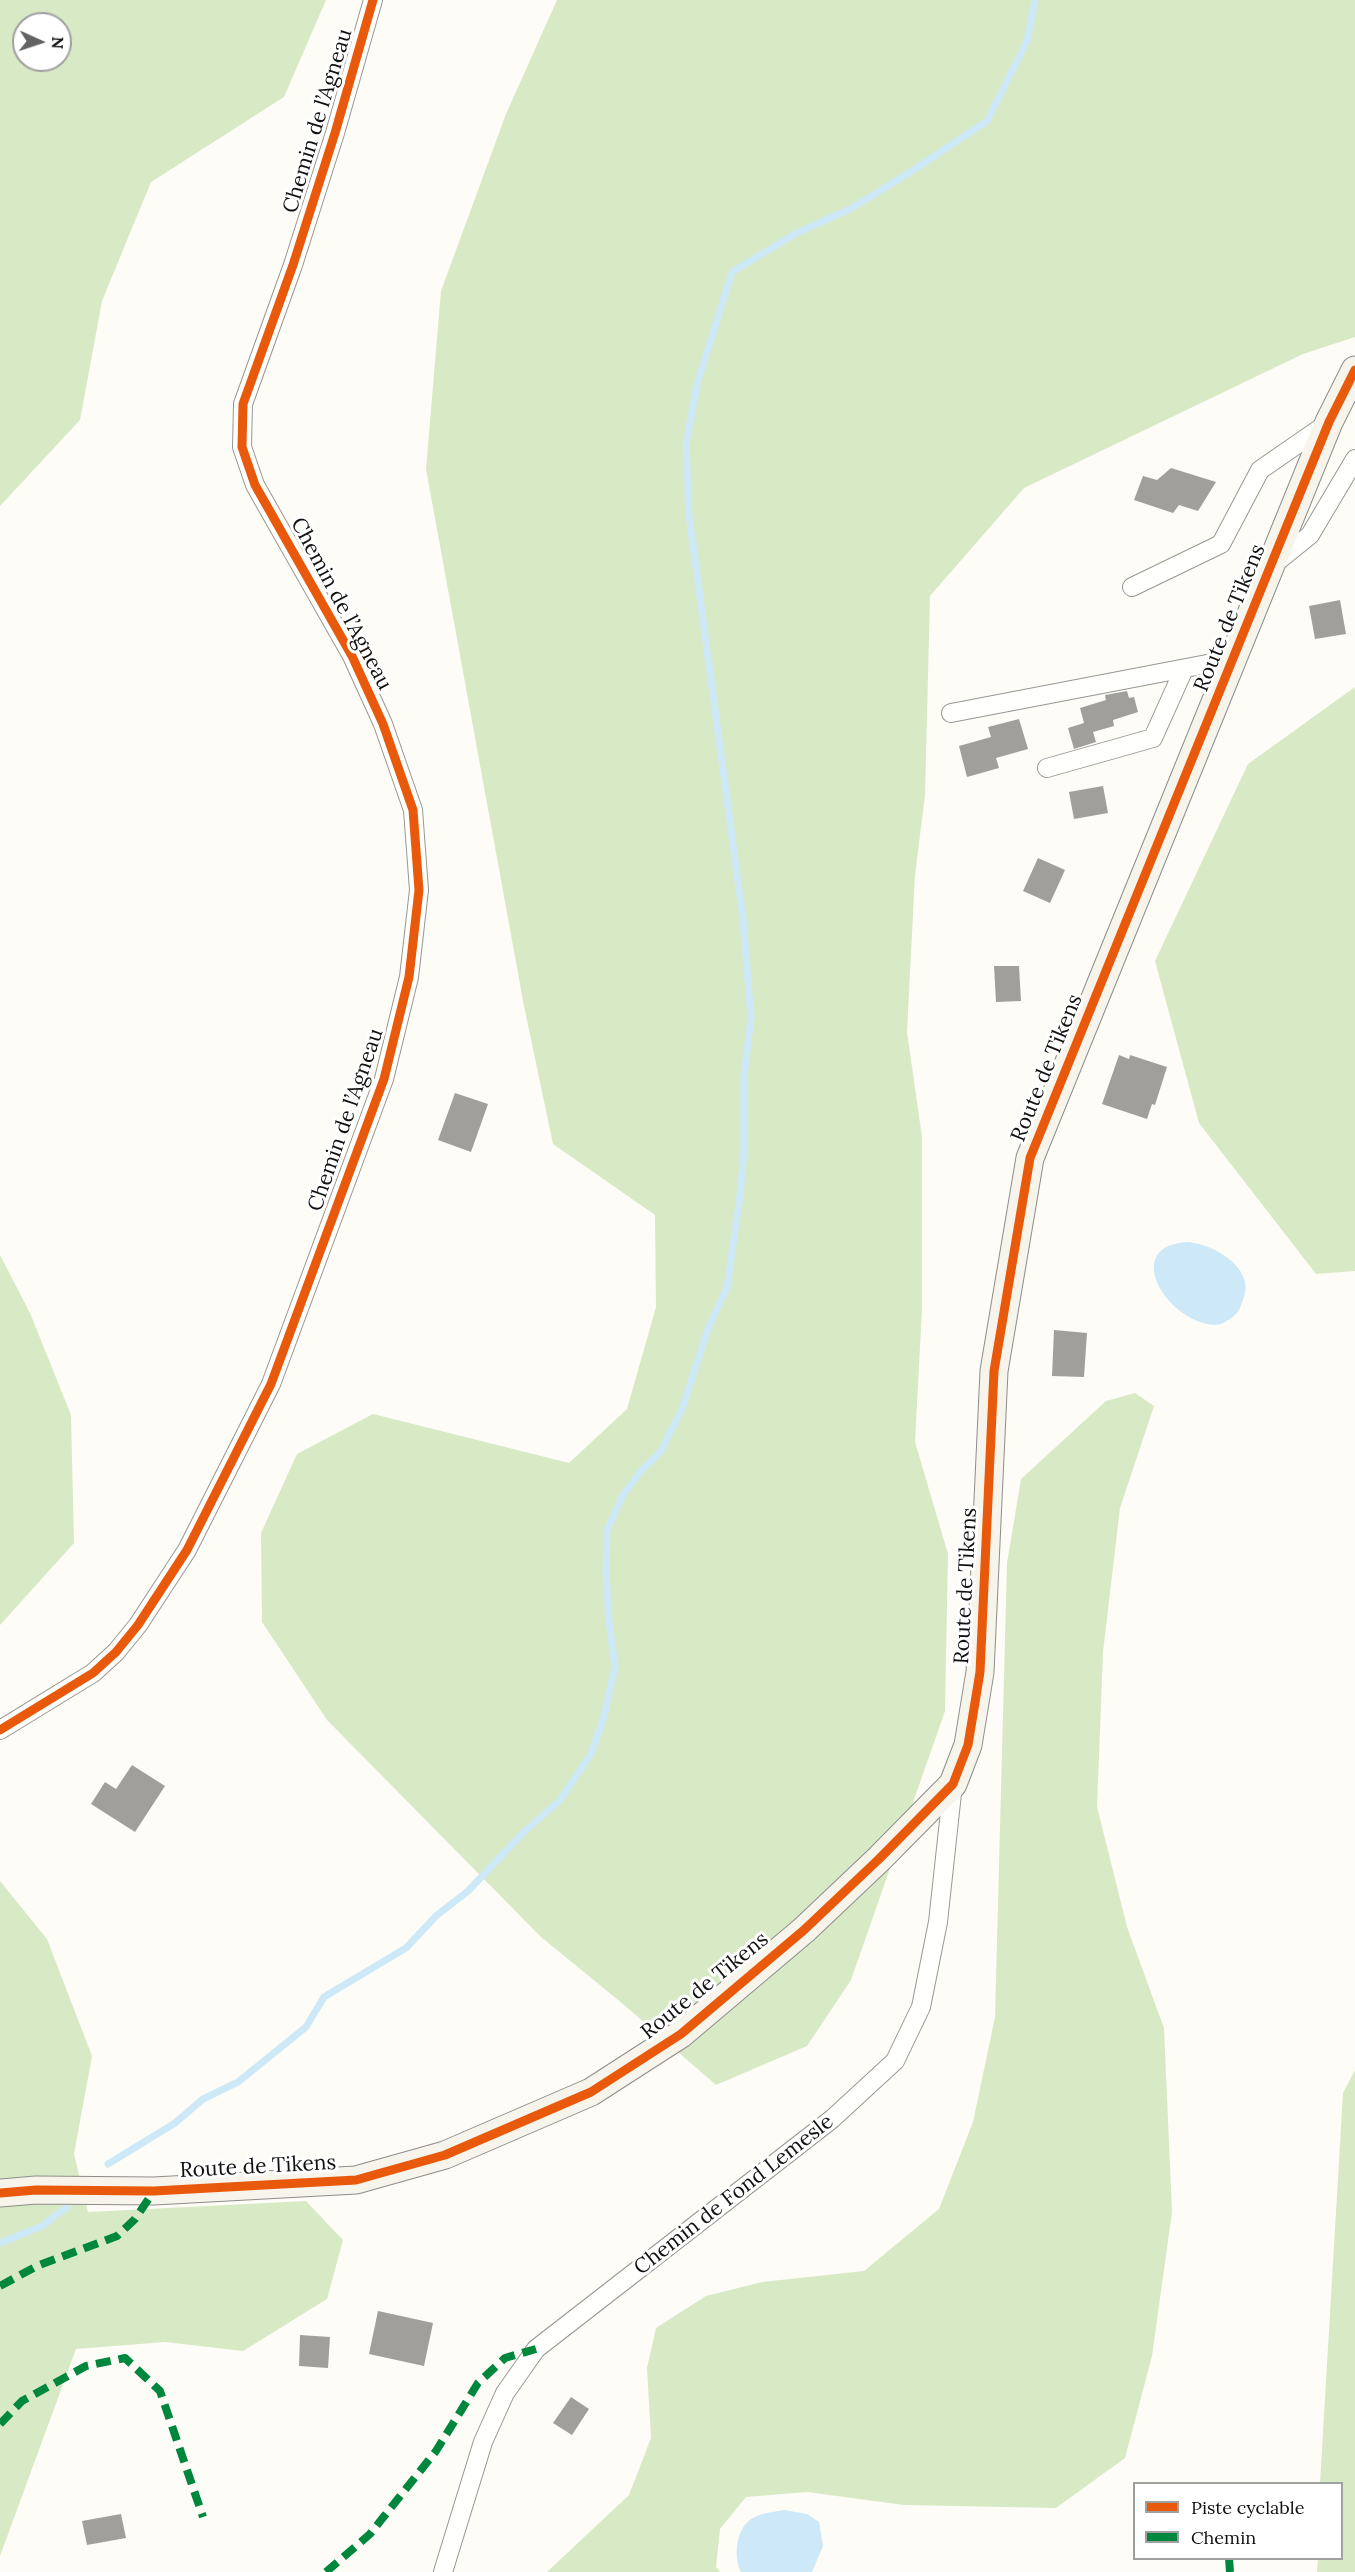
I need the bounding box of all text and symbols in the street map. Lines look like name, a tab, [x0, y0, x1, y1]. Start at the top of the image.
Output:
north arrow	[12, 12, 72, 72]
street label: Chemin de l’Agneau	[278, 26, 358, 216]
text: N	[48, 36, 68, 50]
street label: Chemin de l’Agneau	[285, 514, 397, 694]
street label: Route de Tikens	[1189, 541, 1271, 695]
street label: Route de Tikens	[1006, 991, 1088, 1145]
street label: Chemin de l’Agneau	[303, 1025, 389, 1215]
street label: Route de Tikens	[949, 1507, 983, 1665]
street label: Route de Tikens	[636, 1927, 774, 2045]
street label: Chemin de Fond Lemesle	[629, 2109, 839, 2281]
street label: Route de Tikens	[179, 2150, 337, 2184]
legend	[1133, 2482, 1343, 2560]
text: Piste cyclable	[1191, 2496, 1304, 2519]
text: Chemin	[1191, 2526, 1256, 2549]

